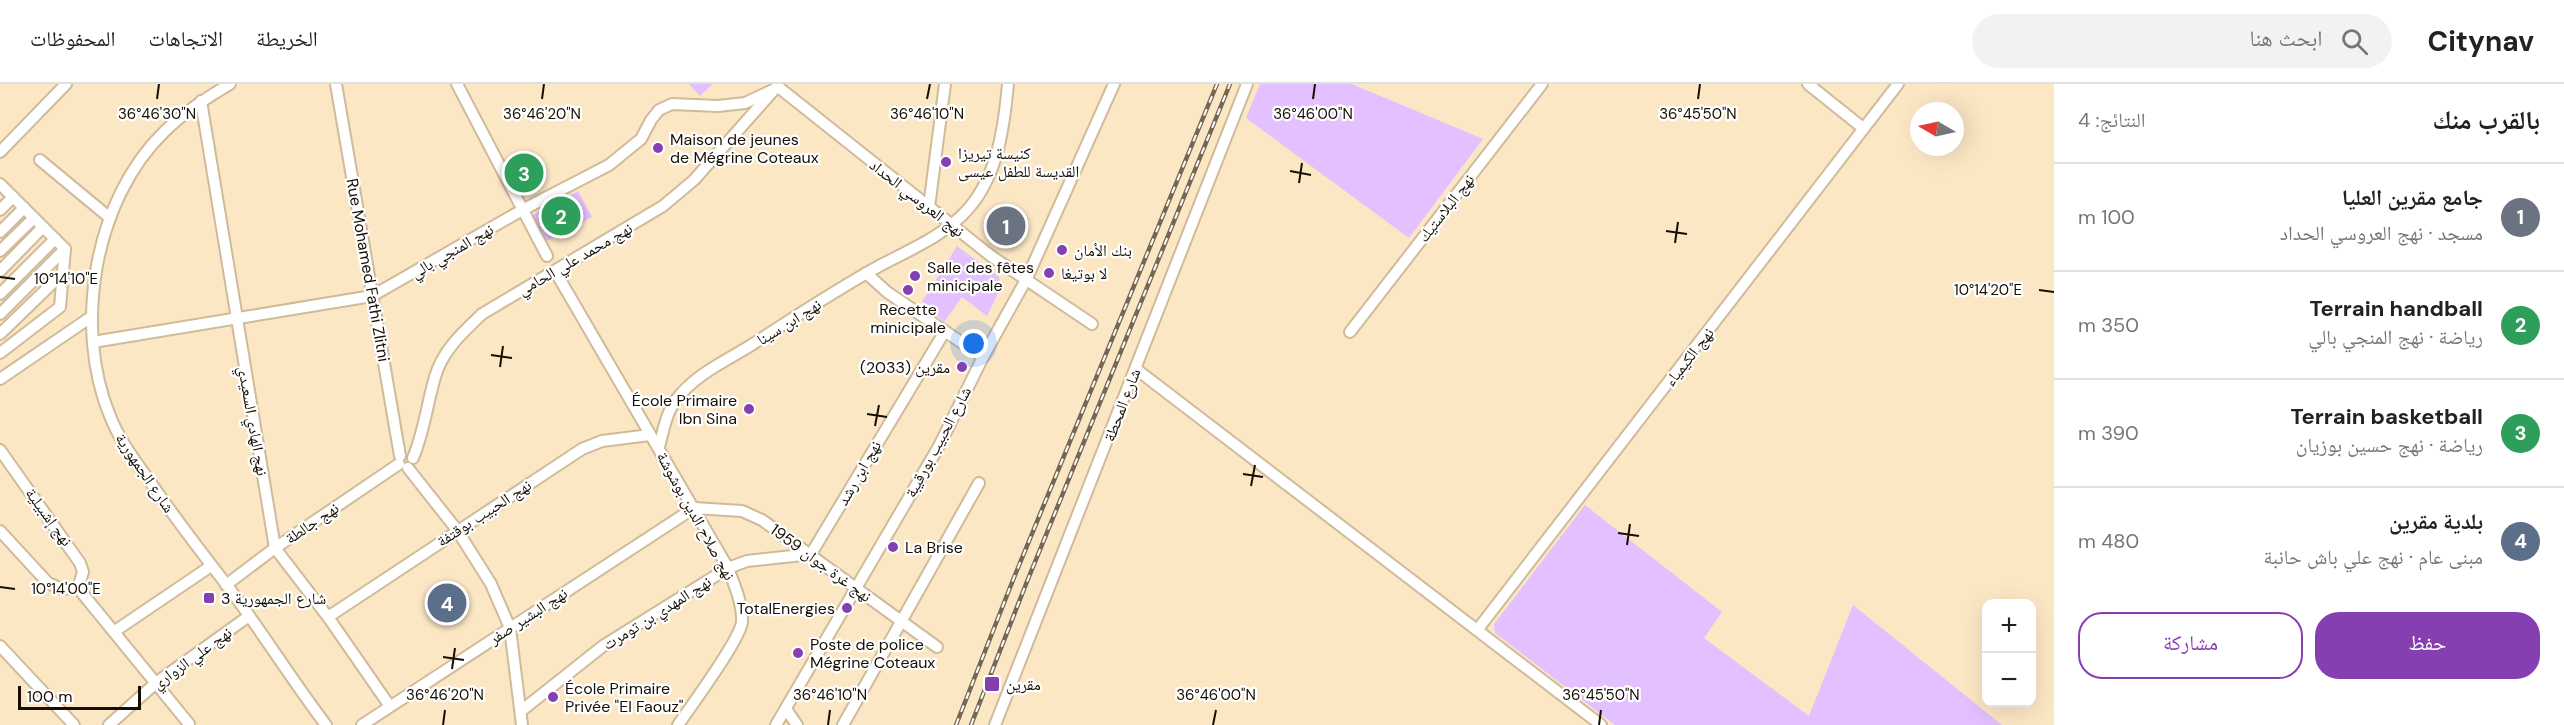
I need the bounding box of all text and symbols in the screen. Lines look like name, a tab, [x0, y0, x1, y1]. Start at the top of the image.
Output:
search box	[1972, 14, 2392, 68]
text: Citynav	[2428, 23, 2534, 60]
text: ابحث هنا	[2250, 24, 2323, 53]
text: المحفوظات	[30, 25, 115, 53]
text: الاتجاهات	[148, 25, 223, 53]
text: الخريطة	[256, 25, 318, 53]
icon: search	[2338, 25, 2371, 58]
north arrow	[1910, 102, 1964, 156]
text: بالقرب منك	[2432, 103, 2540, 137]
text: 36°46'30"N	[118, 104, 196, 124]
text: 36°46'20"N	[503, 104, 581, 124]
text: 36°46'10"N	[890, 104, 964, 124]
text: 36°46'00"N	[1273, 104, 1353, 124]
text: 36°45'50"N	[1659, 104, 1737, 124]
text: النتائج: 4	[2078, 107, 2145, 133]
place label: Maison de jeunes de Mégrine Coteaux	[670, 129, 819, 168]
marker: Maison de jeunes de Mégrine Coteaux	[651, 141, 665, 155]
place label: كنيسة تيريزا القديسة للطفل عيسى	[958, 143, 1079, 182]
pin: 3	[504, 150, 544, 196]
street label: نهج العروسي الحداد	[864, 154, 969, 243]
marker: كنيسة تيريزا القديسة للطفل عيسى	[939, 155, 953, 169]
street label: نهج البلاستيك	[1413, 170, 1479, 246]
street label: Rue Mohamed Fathi Zlitni	[342, 177, 394, 363]
text: جامع مقرين العليا	[2342, 183, 2483, 212]
pin: 2	[542, 194, 580, 238]
pin: 1	[986, 204, 1026, 248]
text: 100 m	[2078, 204, 2135, 230]
text: 1	[2517, 204, 2524, 230]
street label: نهج محمد علي الحامي	[514, 218, 637, 302]
street label: نهج المنجي بالي	[407, 219, 498, 285]
text: مسجد · نهج العروسي الحداد	[2280, 220, 2483, 246]
place label: بنك الأمان	[1074, 240, 1132, 261]
marker: بنك الأمان	[1055, 243, 1069, 257]
place label: Salle des fêtes minicipale	[927, 257, 1034, 296]
place label: لا بوتيغا	[1061, 263, 1107, 284]
marker: لا بوتيغا	[1042, 266, 1056, 280]
text: 10°14'10"E	[34, 269, 98, 289]
marker: Salle des fêtes minicipale	[908, 269, 922, 283]
text: 10°14'20"E	[1954, 280, 2022, 300]
marker: Recette minicipale	[901, 283, 915, 297]
street label: نهج ابن سينا	[753, 294, 825, 350]
text: Terrain handball	[2309, 294, 2483, 323]
place label: Recette minicipale	[870, 299, 946, 338]
text: 350 m	[2078, 312, 2139, 338]
text: 2	[2515, 312, 2526, 338]
street label: نهج الكيمياء	[1659, 323, 1719, 391]
text: رياضة · نهج المنجي بالي	[2308, 324, 2483, 350]
your location	[959, 329, 988, 358]
place label: مقرين (2033)	[860, 357, 950, 378]
marker: مقرين (2033)	[955, 360, 969, 374]
street label: نهج الهادي السعيدي	[231, 364, 273, 478]
street label: شارع المحطة	[1099, 366, 1145, 444]
street label: شارع الحبيب بورقيبة	[900, 383, 976, 501]
place label: École Primaire Ibn Sina	[632, 390, 737, 429]
marker: École Primaire Ibn Sina	[742, 402, 756, 416]
text: Terrain basketball	[2290, 402, 2483, 431]
text: 390 m	[2078, 420, 2139, 446]
text: 3	[2514, 420, 2527, 446]
street label: شارع الجمهورية	[111, 429, 179, 517]
text: رياضة · نهج حسين بوزيان	[2296, 432, 2483, 458]
street label: نهج ابن رشد	[832, 437, 886, 509]
street label: نهج صلاح الدين بوشوشة	[652, 448, 740, 584]
street label: نهج الحبيب بوقتفة	[433, 475, 535, 551]
street label: نهج إشبيلية	[21, 484, 77, 550]
street label: نهج جالطة	[281, 497, 343, 549]
text: بلدية مقرين	[2389, 507, 2483, 536]
street label: نهج غرة جوان 1959	[766, 519, 876, 607]
text: 480 m	[2078, 528, 2139, 554]
text: 4	[2514, 528, 2527, 554]
place label: La Brise	[905, 537, 963, 558]
marker: La Brise	[886, 540, 900, 554]
text: مبنى عام · نهج علي باش حانبة	[2263, 544, 2483, 570]
street label: نهج المهدي بن تومرت	[599, 571, 716, 657]
text: 10°14'00"E	[31, 579, 101, 599]
pin: 4	[428, 580, 466, 626]
street label: نهج البشير صفر	[484, 583, 571, 650]
place label: شارع الجمهورية 3	[221, 588, 326, 609]
marker: شارع الجمهورية 3	[202, 591, 216, 605]
place label: TotalEnergies	[737, 598, 835, 619]
map controls	[1982, 599, 2036, 707]
button: +	[1982, 599, 2036, 653]
marker: TotalEnergies	[840, 601, 854, 615]
button: مشاركة	[2078, 612, 2303, 679]
button: حفظ	[2315, 612, 2540, 679]
street label: نهج علي الزواري	[148, 622, 237, 696]
place label: Poste de police Mégrine Coteaux	[810, 634, 935, 673]
marker: Poste de police Mégrine Coteaux	[791, 646, 805, 660]
button: −	[1982, 653, 2036, 707]
place label: مقرين	[1006, 674, 1041, 695]
marker: مقرين	[983, 675, 1001, 693]
place label: École Primaire Privée "El Faouz"	[565, 678, 684, 717]
scale bar	[18, 683, 141, 710]
text: 36°46'20"N	[406, 685, 484, 705]
text: 36°46'10"N	[793, 685, 867, 705]
text: 36°46'00"N	[1176, 685, 1256, 705]
text: 36°45'50"N	[1562, 685, 1640, 705]
text: 100 m	[27, 686, 72, 707]
marker: École Primaire Privée "El Faouz"	[546, 690, 560, 704]

